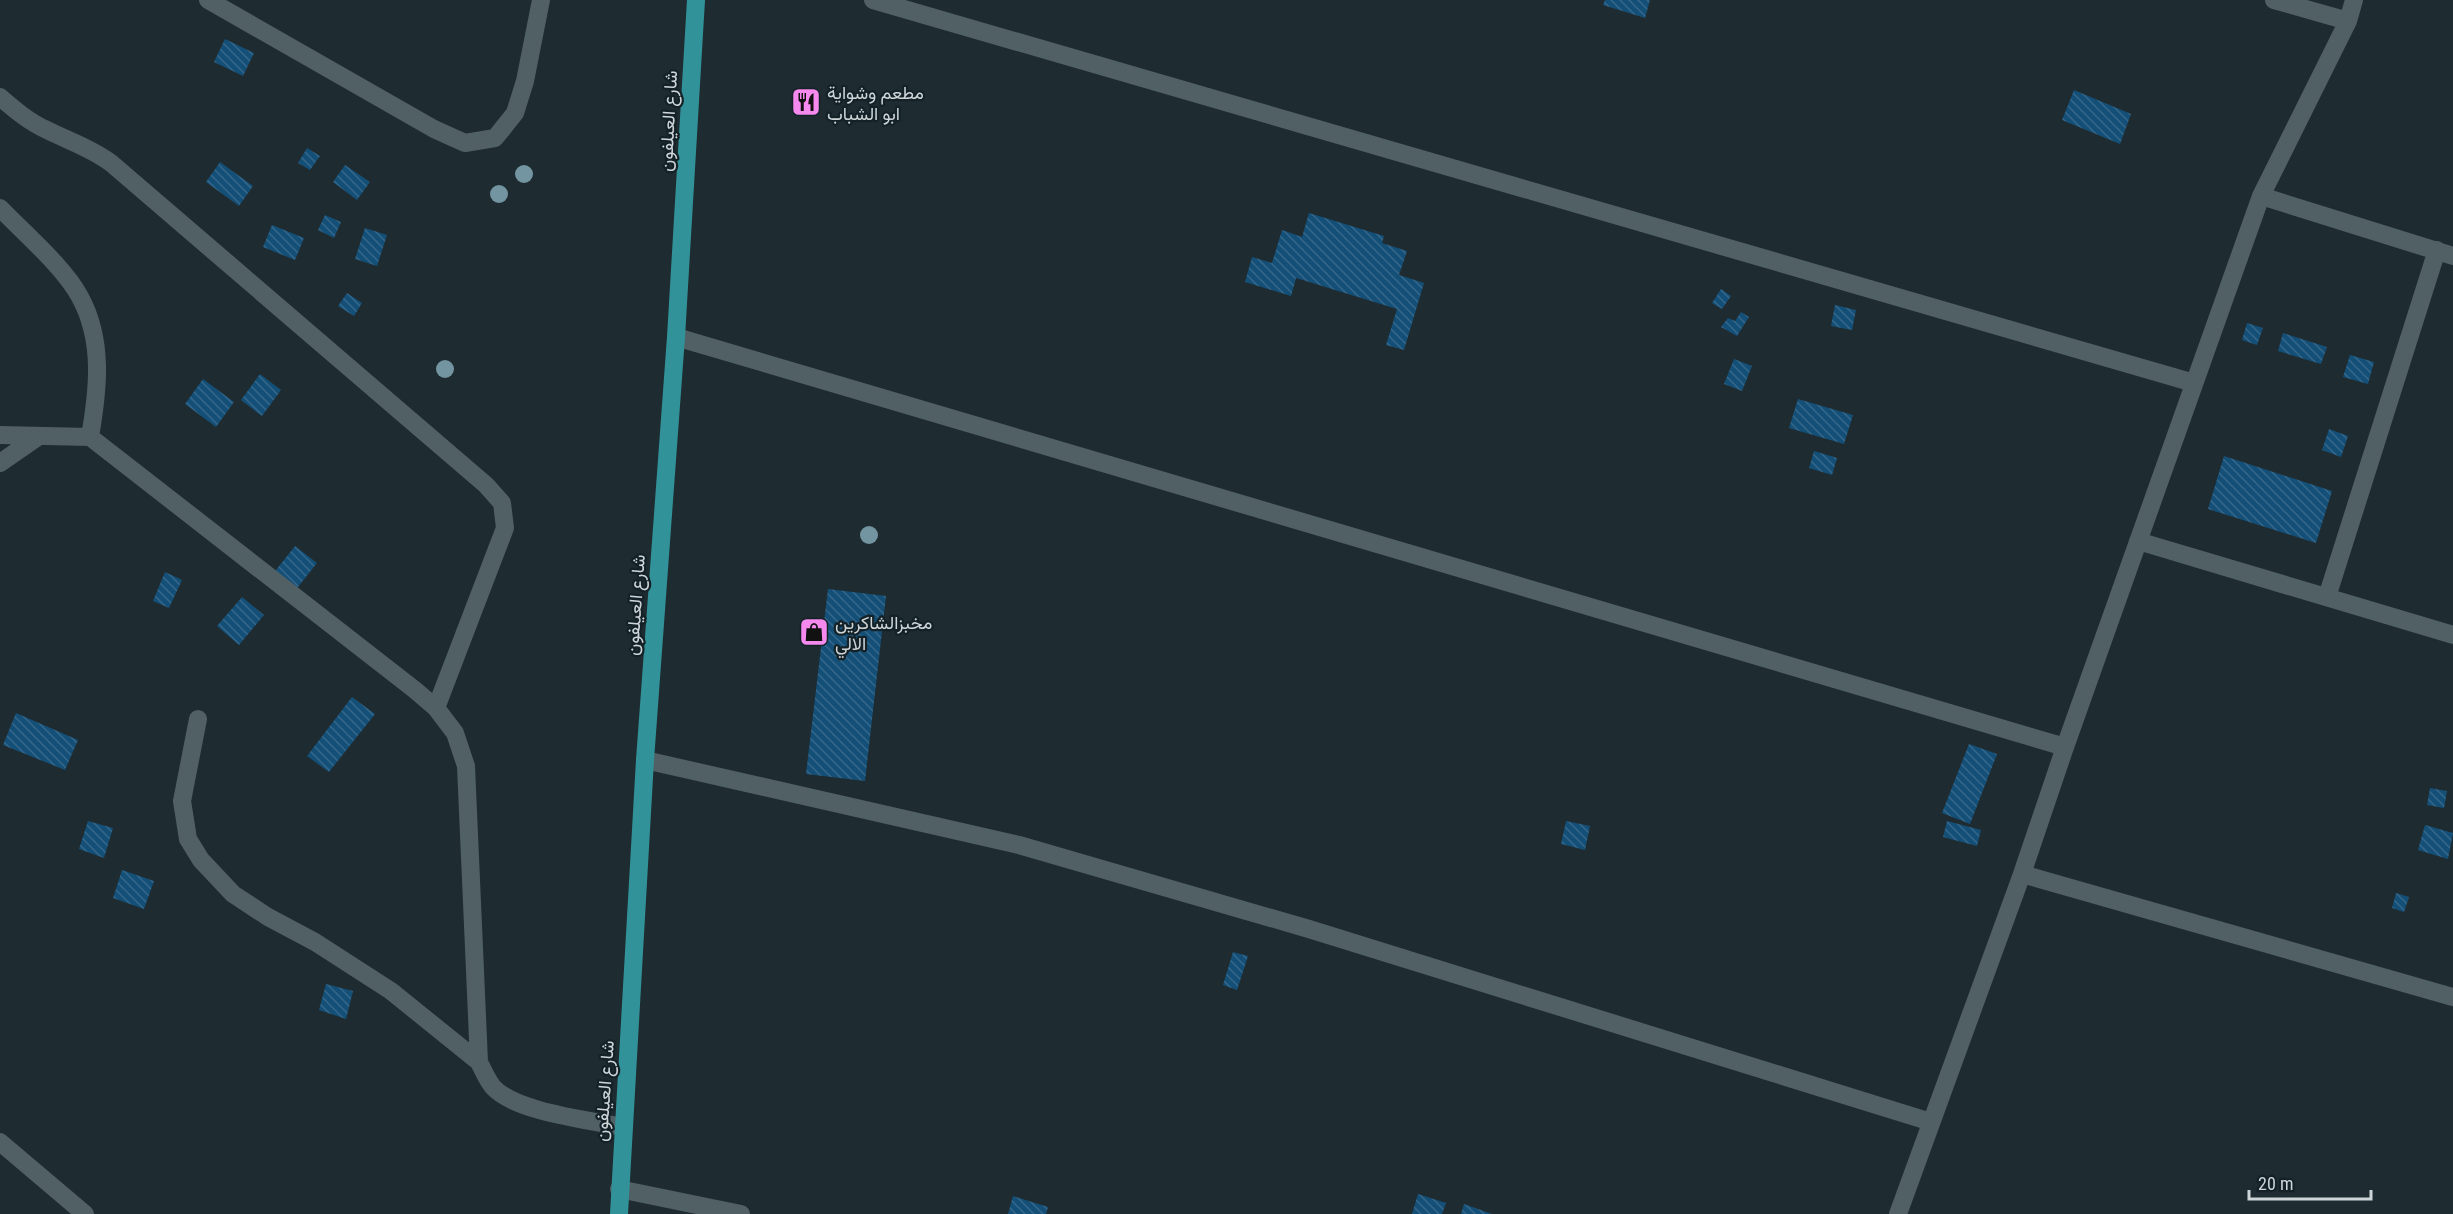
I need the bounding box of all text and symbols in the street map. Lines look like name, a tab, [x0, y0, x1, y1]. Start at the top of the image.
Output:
street label: شارع العيلفون	[655, 70, 683, 172]
place label: مطعم وشواية ابو الشباب	[827, 82, 924, 125]
restaurant icon: مطعم وشواية ابو الشباب	[790, 86, 822, 118]
street label: شارع العيلفون	[621, 554, 651, 656]
place label: مخبزالشاكرين الالي	[835, 612, 932, 659]
shop icon: مخبزالشاكرين الالي	[798, 616, 830, 648]
street label: شارع العيلفون	[590, 1040, 620, 1142]
scale bar	[2249, 1163, 2370, 1201]
text: 20 m	[2258, 1173, 2293, 1194]

